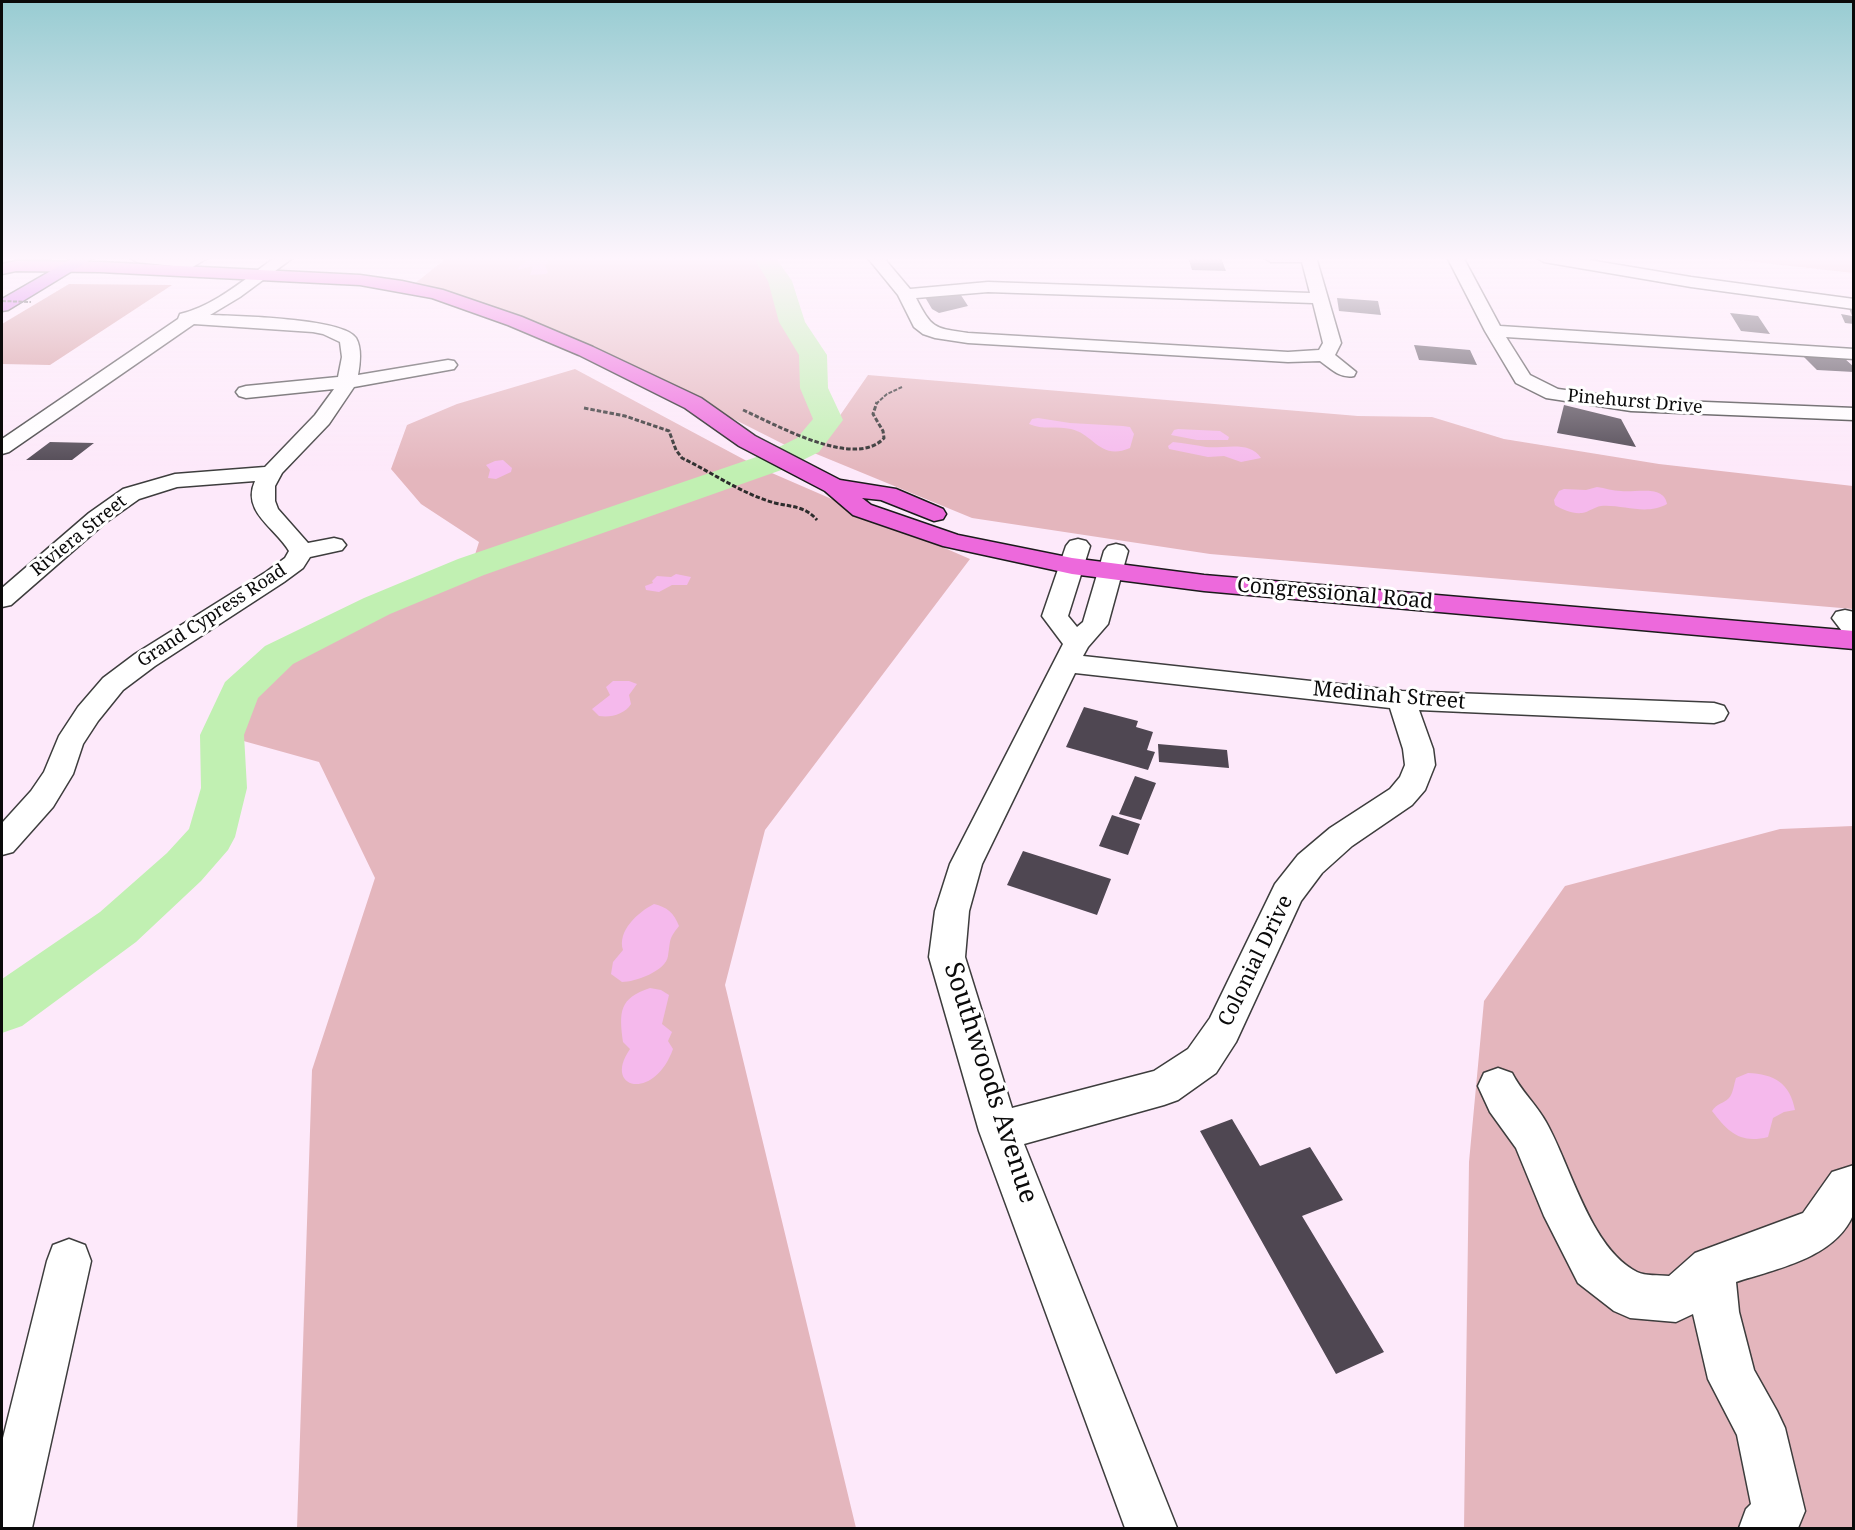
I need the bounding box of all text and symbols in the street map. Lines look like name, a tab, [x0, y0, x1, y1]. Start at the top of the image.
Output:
street label: Pinehurst Drive	[1566, 385, 1704, 419]
street label: Riviera Street	[27, 491, 131, 581]
street label: Grand Cypress Road	[134, 560, 290, 672]
street label: Congressional Road	[1236, 573, 1434, 615]
street label: Medinah Street	[1312, 677, 1466, 715]
street label: Colonial Drive	[1213, 891, 1299, 1031]
street label: Southwoods Avenue	[936, 959, 1044, 1207]

